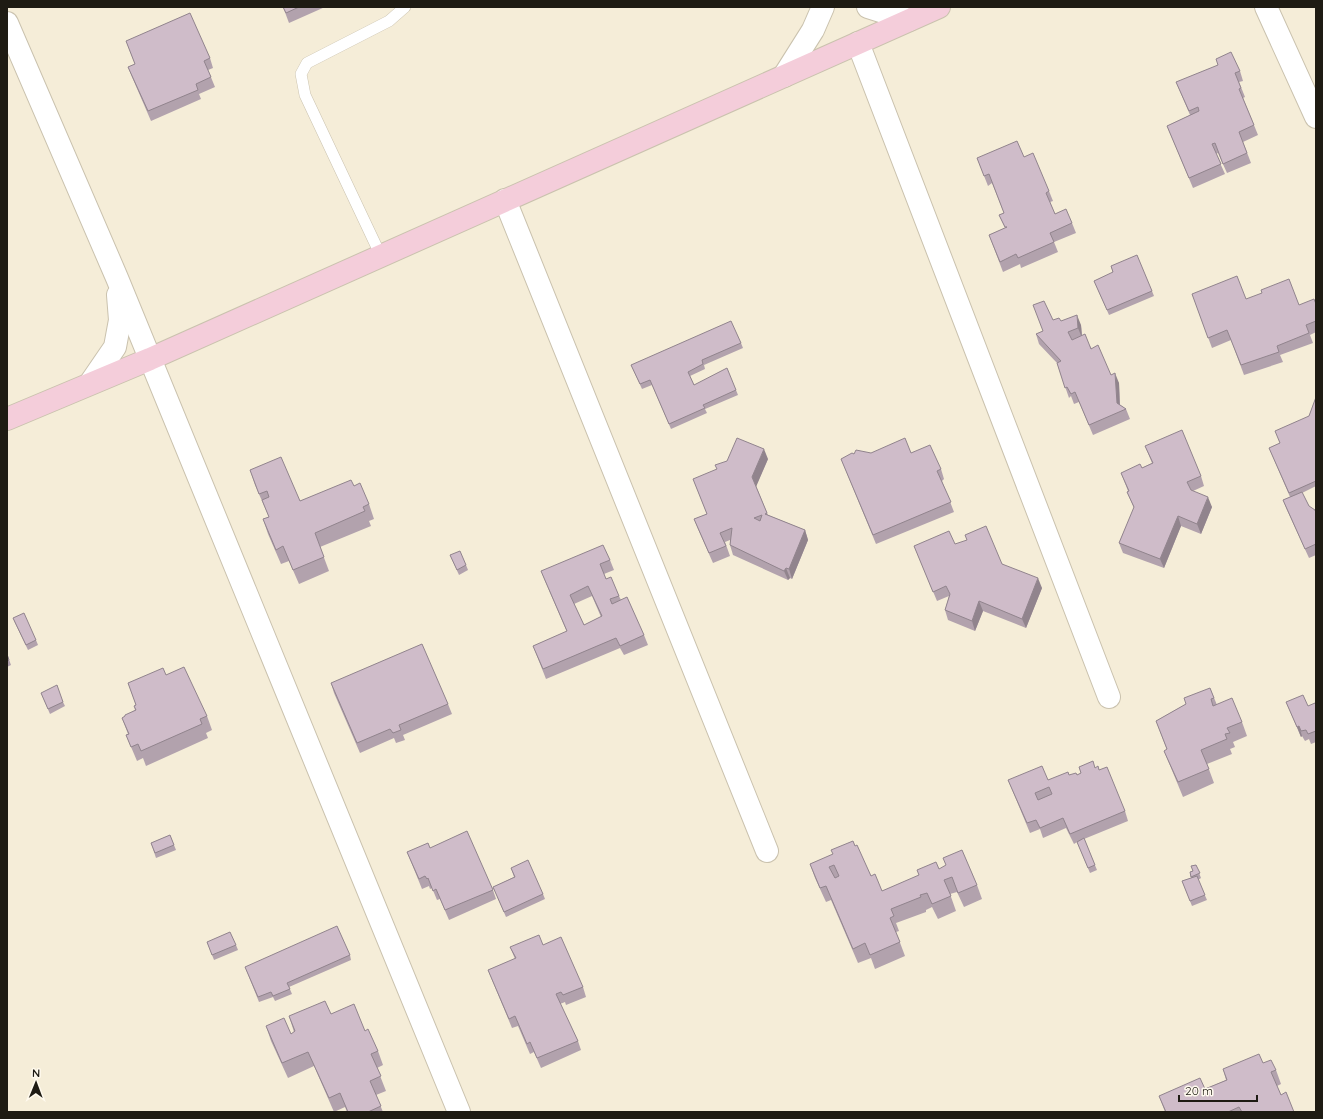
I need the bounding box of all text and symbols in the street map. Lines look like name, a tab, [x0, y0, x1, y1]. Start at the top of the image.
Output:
north arrow	[16, 1063, 56, 1103]
text: N	[32, 1066, 40, 1080]
scale bar	[1179, 1077, 1257, 1103]
text: 20 m	[1185, 1083, 1213, 1098]

